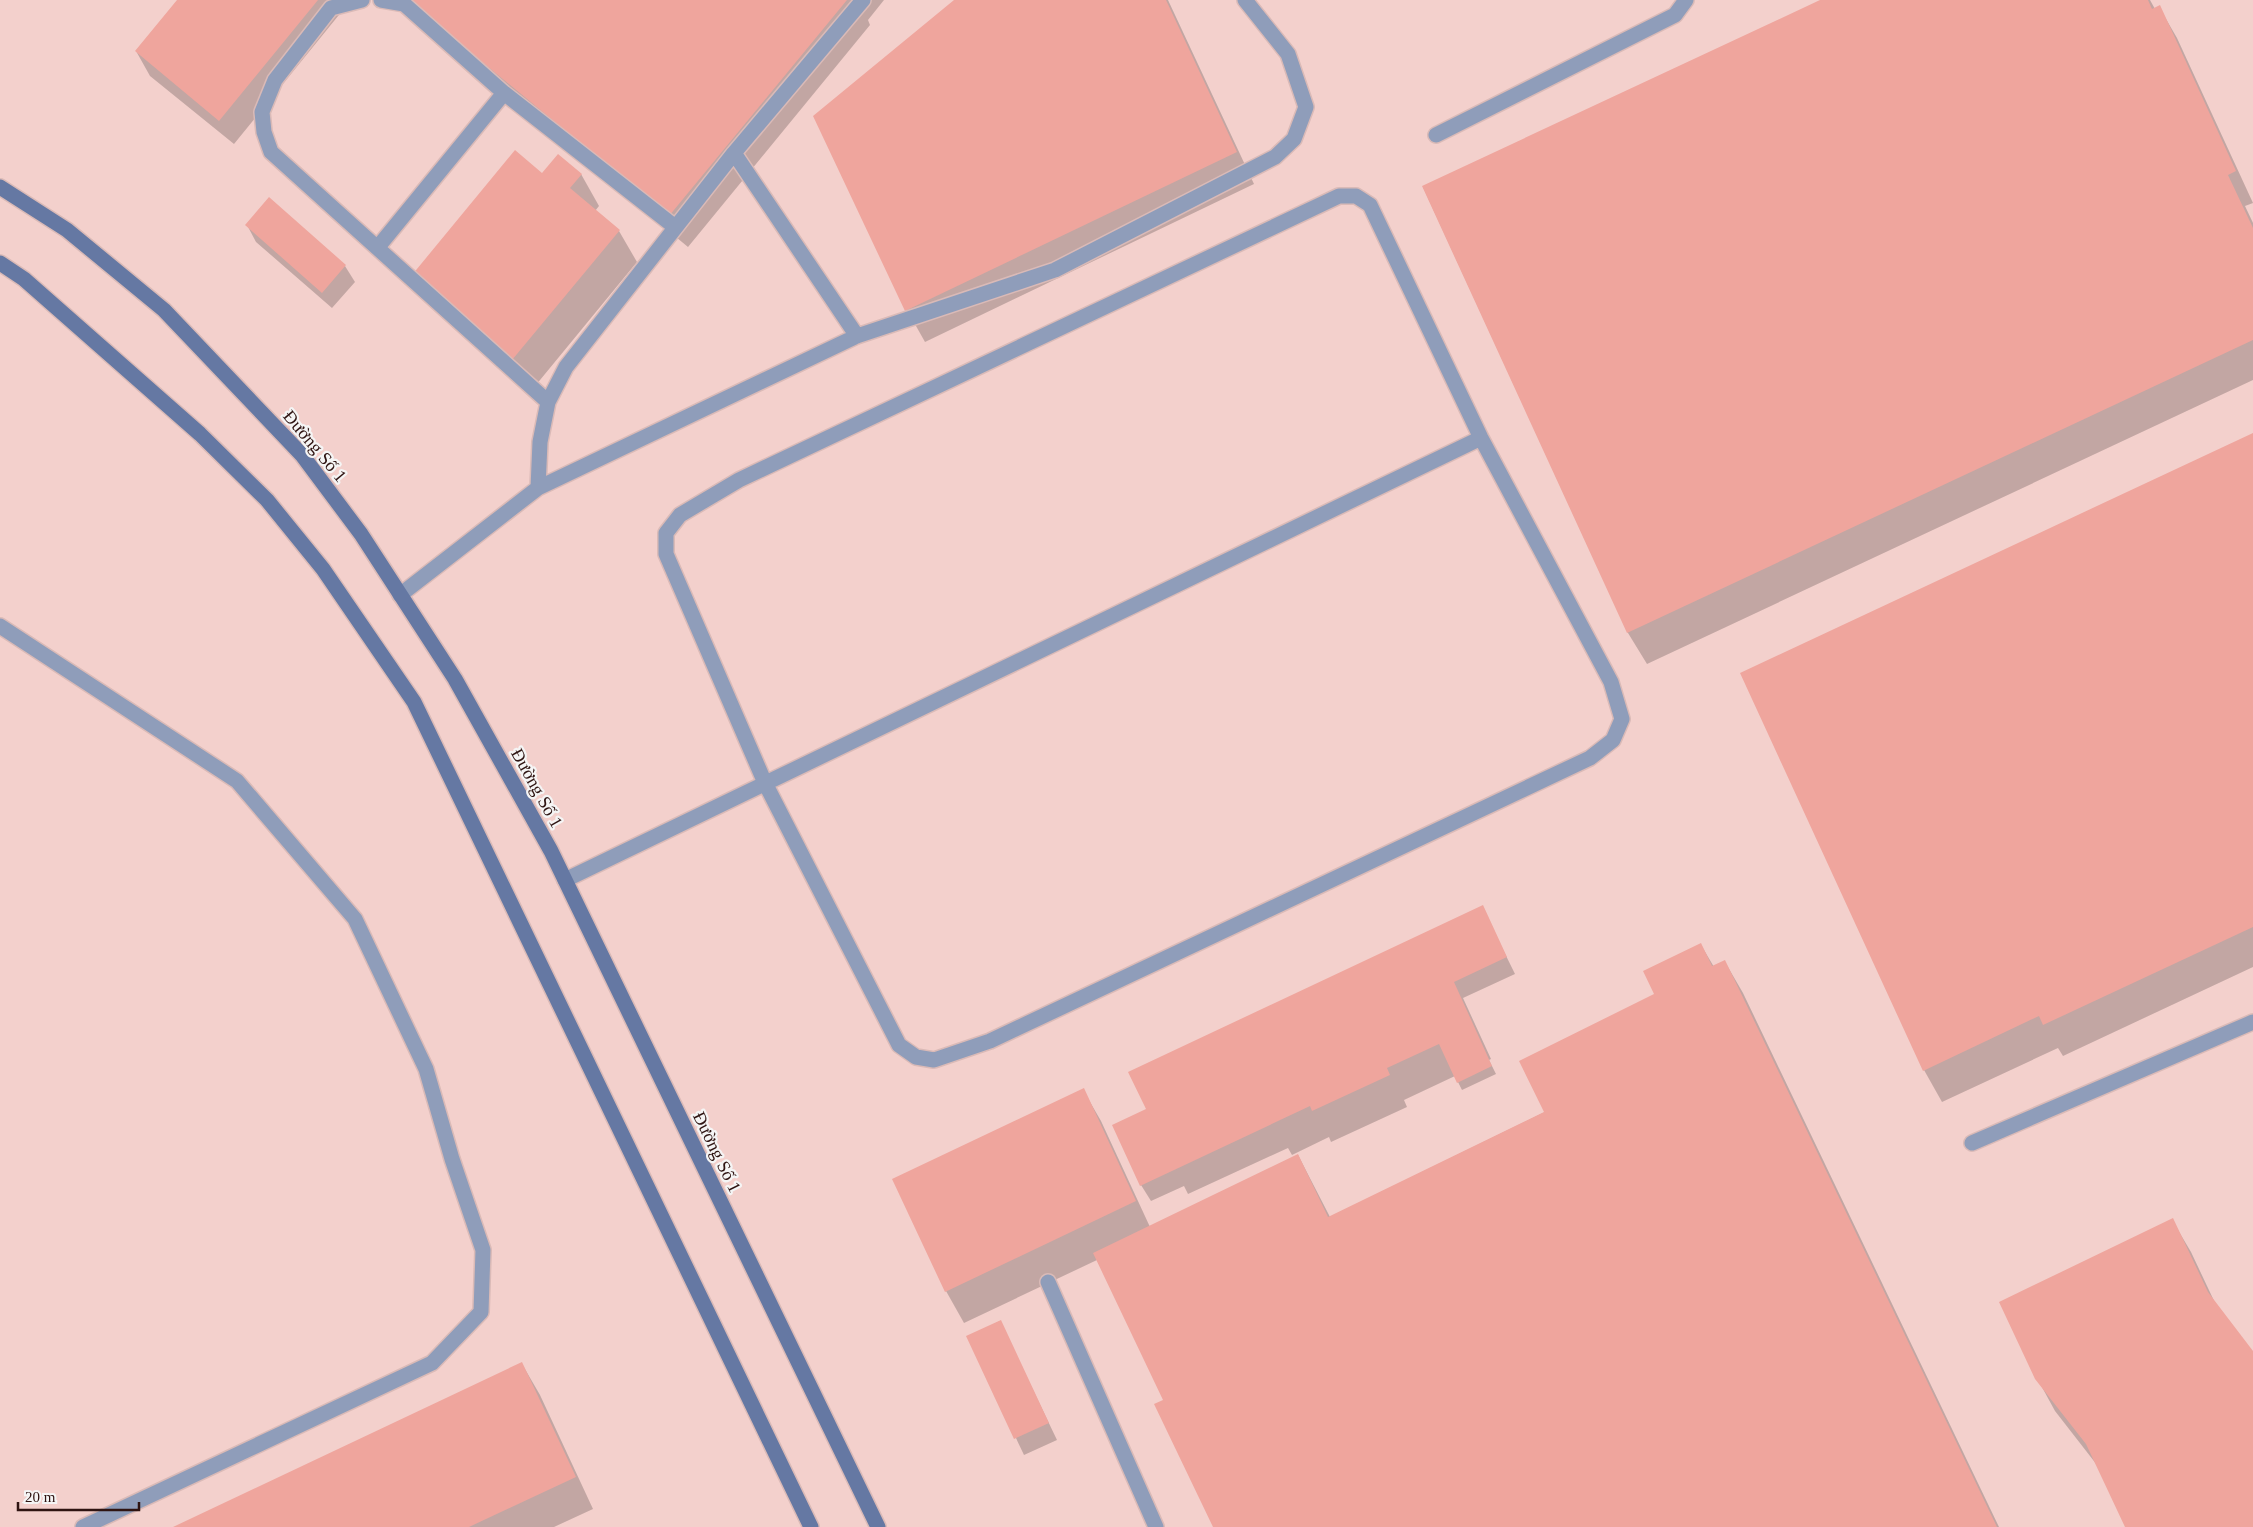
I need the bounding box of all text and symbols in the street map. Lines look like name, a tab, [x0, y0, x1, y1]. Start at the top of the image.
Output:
street label: Đường Số 1	[279, 406, 351, 486]
street label: Đường Số 1	[507, 745, 567, 831]
street label: Đường Số 1	[689, 1108, 745, 1196]
scale bar	[18, 1480, 139, 1512]
text: 20 m	[25, 1489, 56, 1505]

